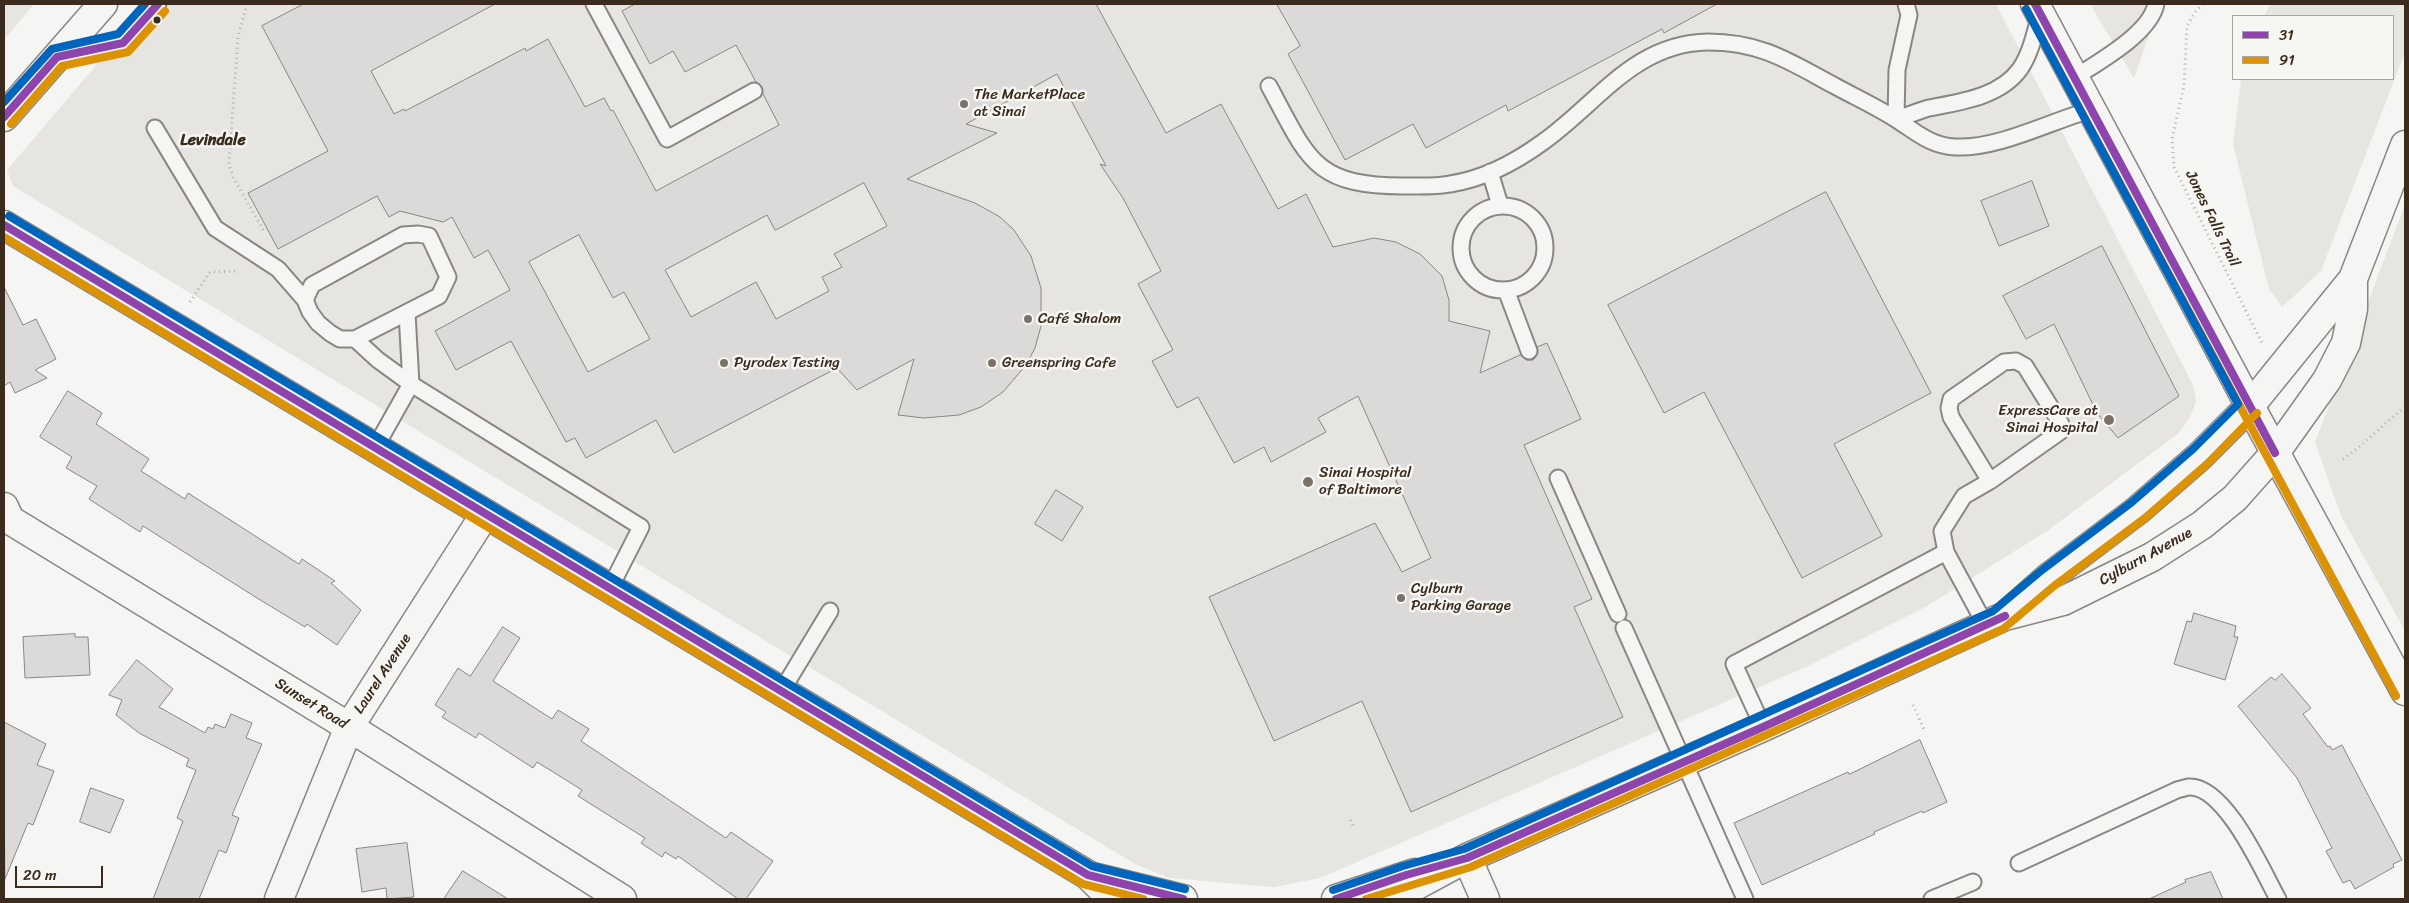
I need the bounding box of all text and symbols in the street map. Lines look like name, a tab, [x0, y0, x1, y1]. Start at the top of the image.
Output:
unlabelled marker	[152, 15, 162, 25]
legend	[2232, 15, 2394, 80]
text: 31	[2279, 22, 2294, 48]
text: 91	[2279, 47, 2295, 73]
place label: The MarketPlace at Sinai	[974, 86, 1085, 121]
marker: The MarketPlace at Sinai	[958, 98, 970, 110]
district label: Levindale	[180, 131, 246, 151]
street label: Jones Falls Trail	[2181, 168, 2243, 270]
place label: Café Shalom	[1038, 310, 1121, 328]
marker: Café Shalom	[1022, 313, 1034, 325]
place label: Pyrodex Testing	[734, 354, 840, 372]
place label: Greenspring Cafe	[1002, 354, 1116, 372]
marker: Pyrodex Testing	[718, 357, 730, 369]
marker: Greenspring Cafe	[986, 357, 998, 369]
place label: ExpressCare at Sinai Hospital	[1998, 402, 2098, 437]
marker: ExpressCare at Sinai Hospital	[2102, 413, 2116, 427]
place label: Sinai Hospital of Baltimore	[1319, 464, 1411, 499]
marker: Sinai Hospital of Baltimore	[1301, 475, 1315, 489]
street label: Cylburn Avenue	[2096, 524, 2196, 590]
place label: Cylburn Parking Garage	[1411, 580, 1511, 615]
marker: Cylburn Parking Garage	[1395, 592, 1407, 604]
street label: Laurel Avenue	[350, 631, 416, 717]
street label: Sunset Road	[271, 675, 351, 733]
scale bar	[18, 856, 105, 888]
text: 20 m	[23, 862, 57, 888]

